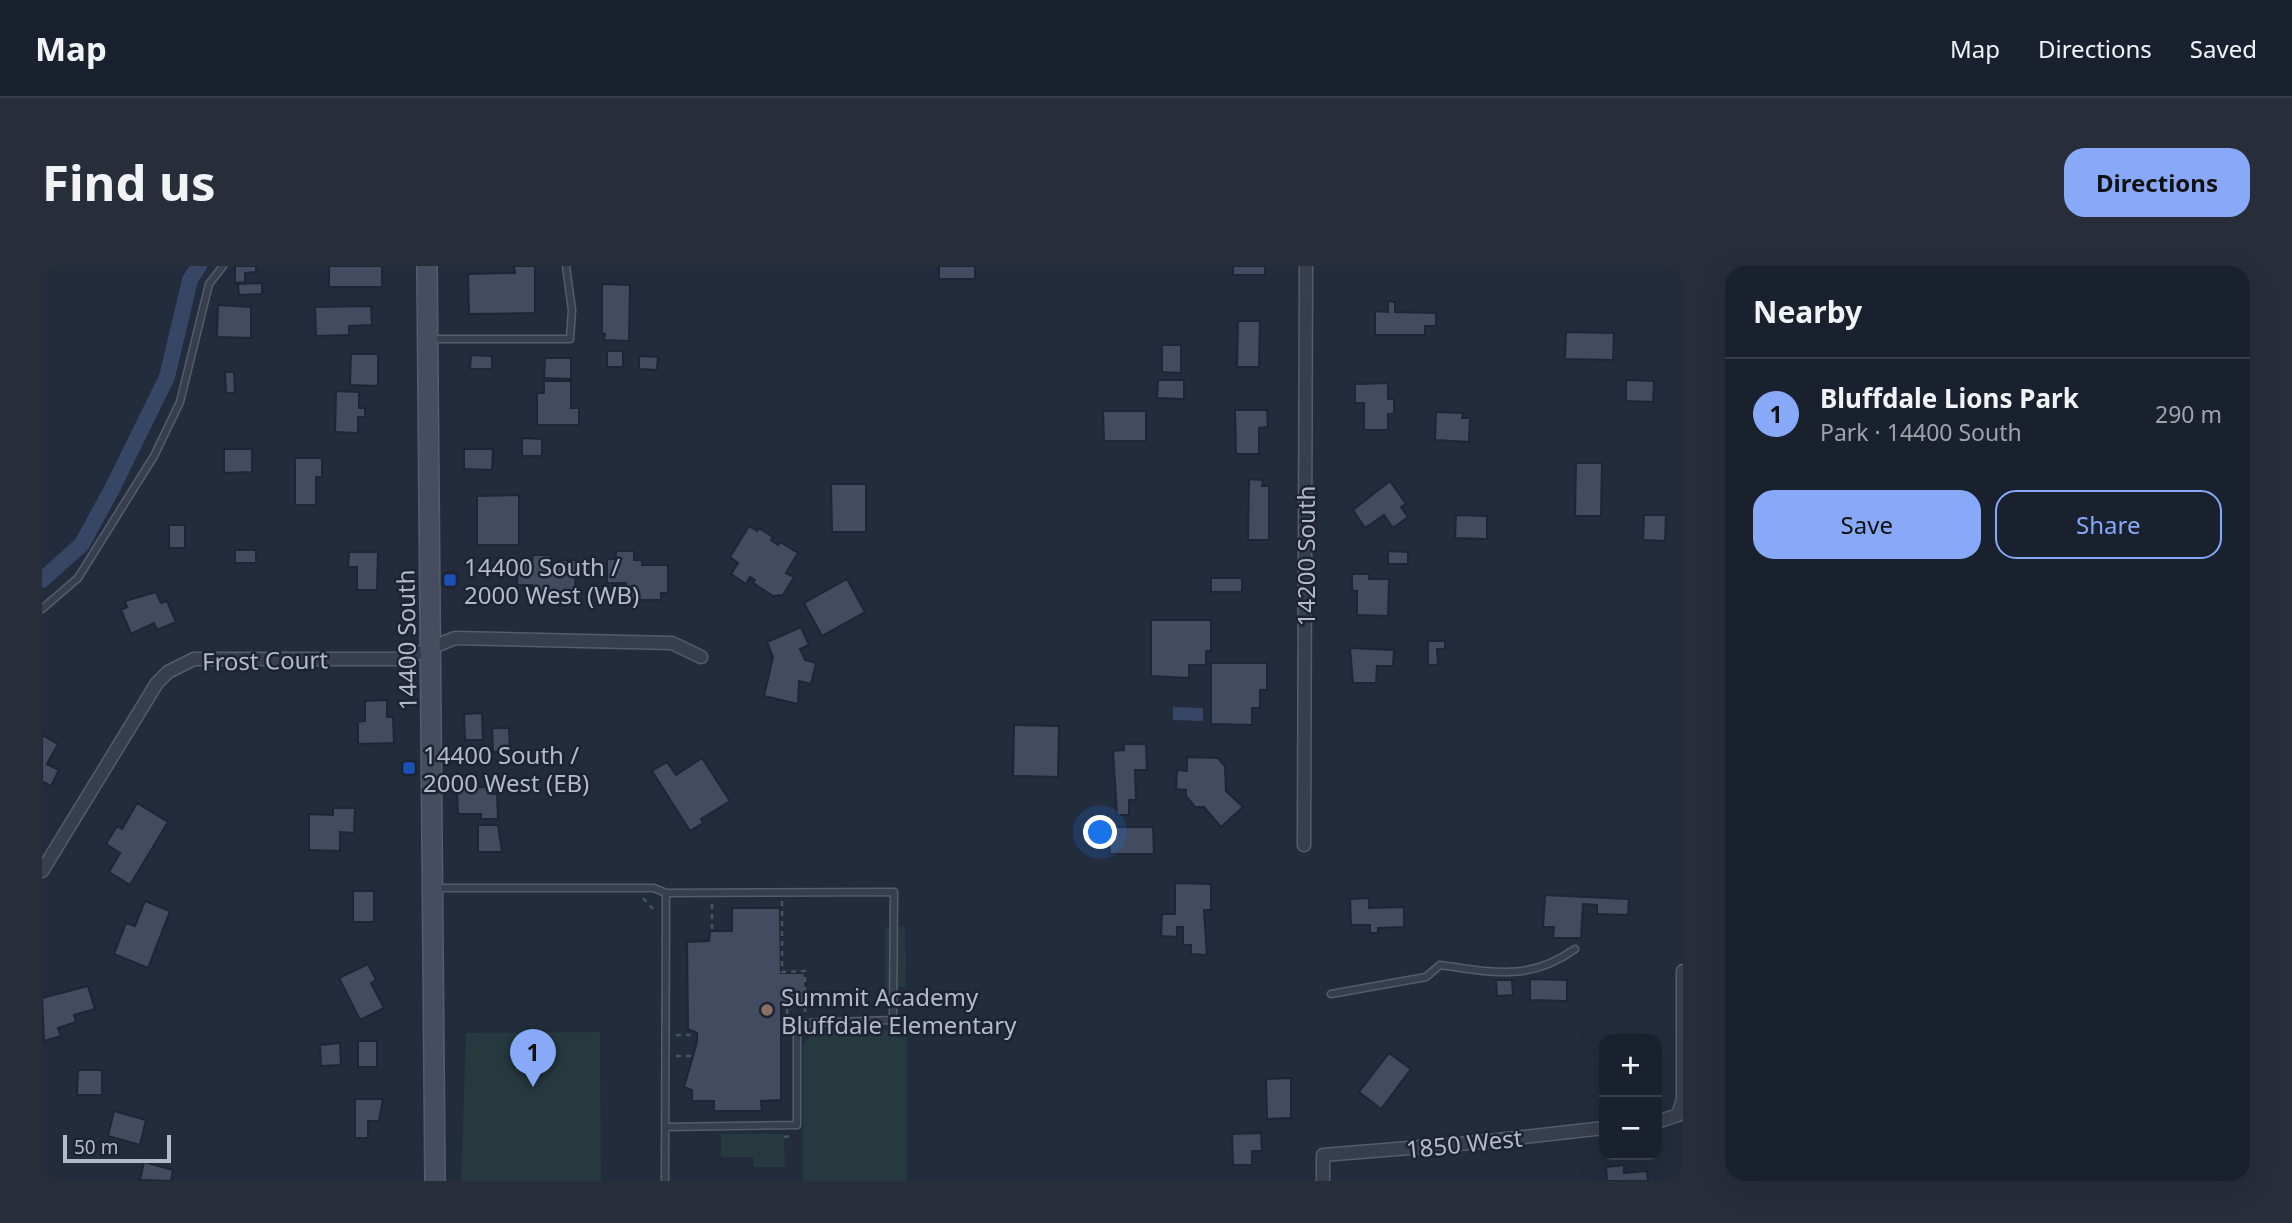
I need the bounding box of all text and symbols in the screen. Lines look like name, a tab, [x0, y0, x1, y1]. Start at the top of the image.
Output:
text: Map	[35, 26, 107, 71]
text: Map	[1950, 32, 2000, 65]
text: Directions	[2038, 32, 2152, 65]
text: Saved	[2190, 32, 2257, 65]
button: Directions	[2064, 148, 2250, 217]
text: Find us	[42, 149, 216, 215]
text: Nearby	[1753, 291, 1862, 332]
text: Bluffdale Lions Park	[1820, 380, 2079, 416]
text: 1	[1769, 398, 1783, 430]
text: 290 m	[2155, 398, 2222, 430]
text: Park · 14400 South	[1820, 416, 2022, 448]
street label: 14200 South	[1289, 486, 1322, 626]
button: Save	[1753, 490, 1981, 559]
button: Share	[1995, 490, 2222, 559]
place label: 14400 South / 2000 West (WB)	[464, 550, 639, 611]
street label: 14400 South	[388, 569, 424, 711]
marker: 14400 South / 2000 West (WB)	[442, 572, 458, 588]
street label: Frost Court	[202, 642, 329, 678]
place label: 14400 South / 2000 West (EB)	[423, 738, 589, 799]
marker: 14400 South / 2000 West (EB)	[401, 760, 417, 776]
your location	[1083, 815, 1117, 849]
place label: Summit Academy Bluffdale Elementary	[781, 980, 1017, 1041]
marker: Summit Academy Bluffdale Elementary	[759, 1002, 775, 1018]
pin: 1	[510, 1029, 556, 1087]
map controls	[1599, 1034, 1662, 1160]
button: +	[1599, 1034, 1662, 1097]
button: −	[1599, 1097, 1662, 1160]
street label: 1850 West	[1404, 1120, 1524, 1166]
scale bar	[63, 1132, 172, 1164]
text: 50 m	[74, 1134, 118, 1160]

